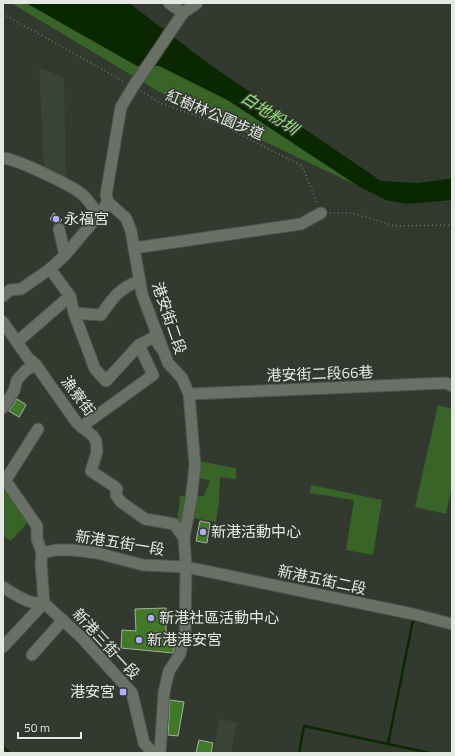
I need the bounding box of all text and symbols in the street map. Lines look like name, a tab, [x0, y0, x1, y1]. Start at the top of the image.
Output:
street label: 紅樹林公園步道	[162, 83, 268, 146]
water label: 白地粉圳	[237, 86, 305, 142]
place label: 永福宮	[64, 207, 109, 230]
marker: 永福宮	[51, 214, 61, 224]
street label: 港安街二段	[146, 279, 193, 357]
street label: 港安街二段66巷	[266, 360, 374, 387]
street label: 漁寮街	[56, 371, 101, 421]
place label: 新港活動中心	[211, 520, 301, 543]
street label: 新港五街一段	[74, 524, 166, 561]
marker: 新港活動中心	[198, 527, 208, 537]
street label: 新港五街二段	[276, 559, 369, 600]
street label: 新港三街一段	[67, 603, 145, 684]
place label: 新港社區活動中心	[159, 606, 279, 629]
marker: 新港社區活動中心	[146, 613, 156, 623]
place label: 新港港安宮	[147, 628, 222, 651]
marker: 新港港安宮	[134, 635, 144, 645]
place label: 港安宮	[70, 680, 115, 703]
marker: 港安宮	[118, 687, 128, 697]
scale bar	[18, 714, 81, 740]
text: 50 m	[24, 718, 50, 737]

